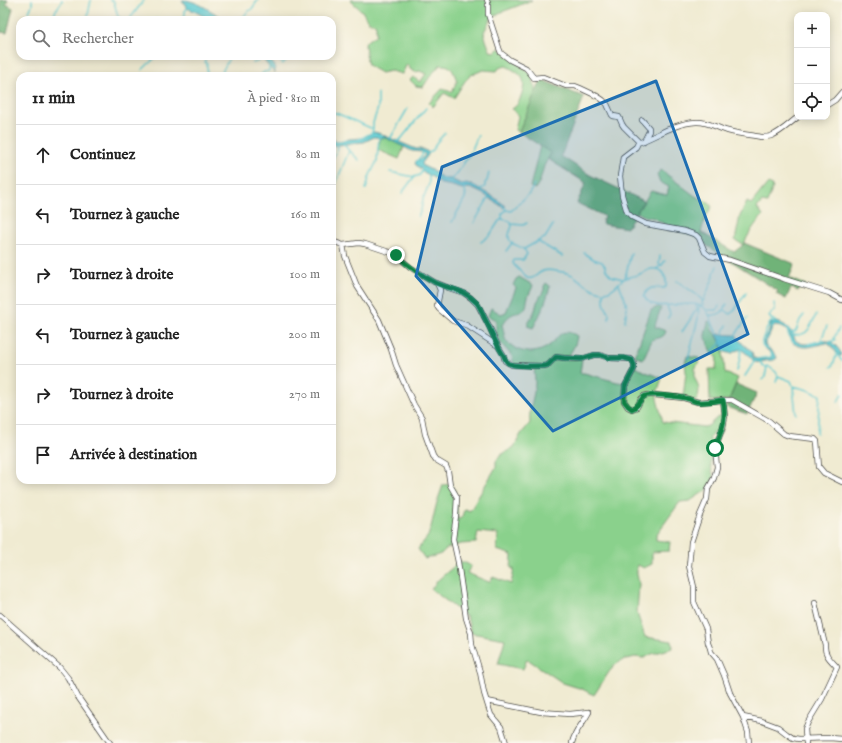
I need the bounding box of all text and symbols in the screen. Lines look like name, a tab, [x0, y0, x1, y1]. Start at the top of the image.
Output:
map controls	[794, 12, 830, 120]
button: +	[794, 12, 830, 48]
search box	[16, 16, 336, 60]
icon: search	[30, 27, 52, 49]
text: Rechercher	[62, 29, 134, 48]
button: −	[794, 48, 830, 84]
button: locate	[794, 84, 830, 120]
text: 11 min	[32, 88, 75, 109]
text: À pied · 810 m	[247, 90, 320, 107]
icon: ahead	[32, 144, 54, 166]
text: Continuez	[70, 145, 135, 164]
text: 80 m	[296, 146, 320, 163]
icon: left	[32, 204, 54, 226]
text: Tournez à gauche	[70, 205, 179, 224]
text: 160 m	[290, 206, 320, 223]
route end	[387, 246, 405, 264]
icon: right	[32, 264, 54, 286]
text: Tournez à droite	[70, 265, 173, 284]
text: 100 m	[290, 266, 320, 283]
icon: left	[32, 324, 54, 346]
text: Tournez à gauche	[70, 325, 179, 344]
text: 200 m	[288, 326, 320, 343]
icon: right	[32, 384, 54, 406]
text: Tournez à droite	[70, 385, 173, 404]
text: 270 m	[289, 386, 320, 403]
route start	[706, 439, 724, 457]
icon: arrive	[32, 444, 54, 466]
text: Arrivée à destination	[70, 445, 197, 464]

